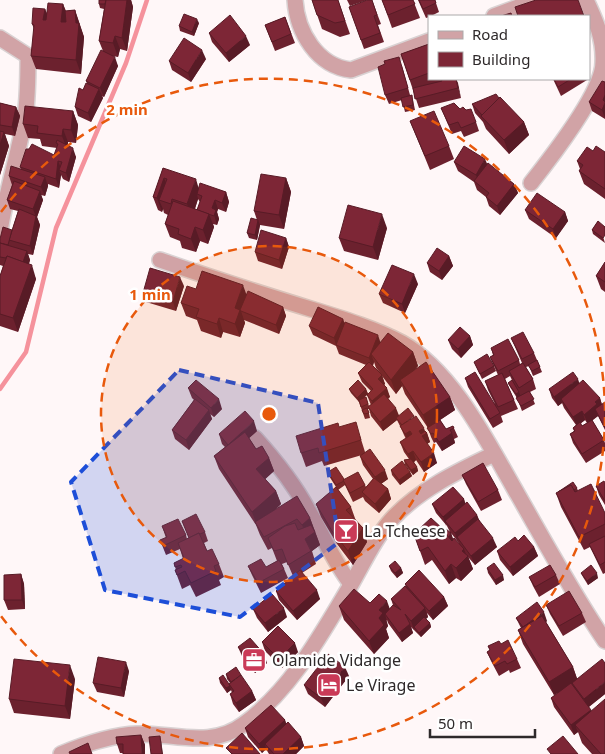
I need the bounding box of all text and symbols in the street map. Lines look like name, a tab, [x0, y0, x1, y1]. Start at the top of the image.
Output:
legend	[428, 15, 590, 80]
text: Road	[472, 24, 508, 44]
text: Building	[472, 49, 530, 69]
text: 2 min	[106, 99, 148, 119]
text: 1 min	[129, 284, 171, 304]
centre of rings	[260, 405, 278, 423]
bar icon: La Tcheese	[333, 518, 359, 544]
place label: La Tcheese	[364, 520, 446, 542]
office icon: Olamide Vidange	[241, 647, 267, 673]
place label: Olamide Vidange	[272, 649, 401, 671]
hotel icon: Le Virage	[316, 672, 342, 698]
place label: Le Virage	[346, 674, 415, 696]
scale bar	[430, 706, 535, 738]
text: 50 m	[438, 713, 473, 733]

